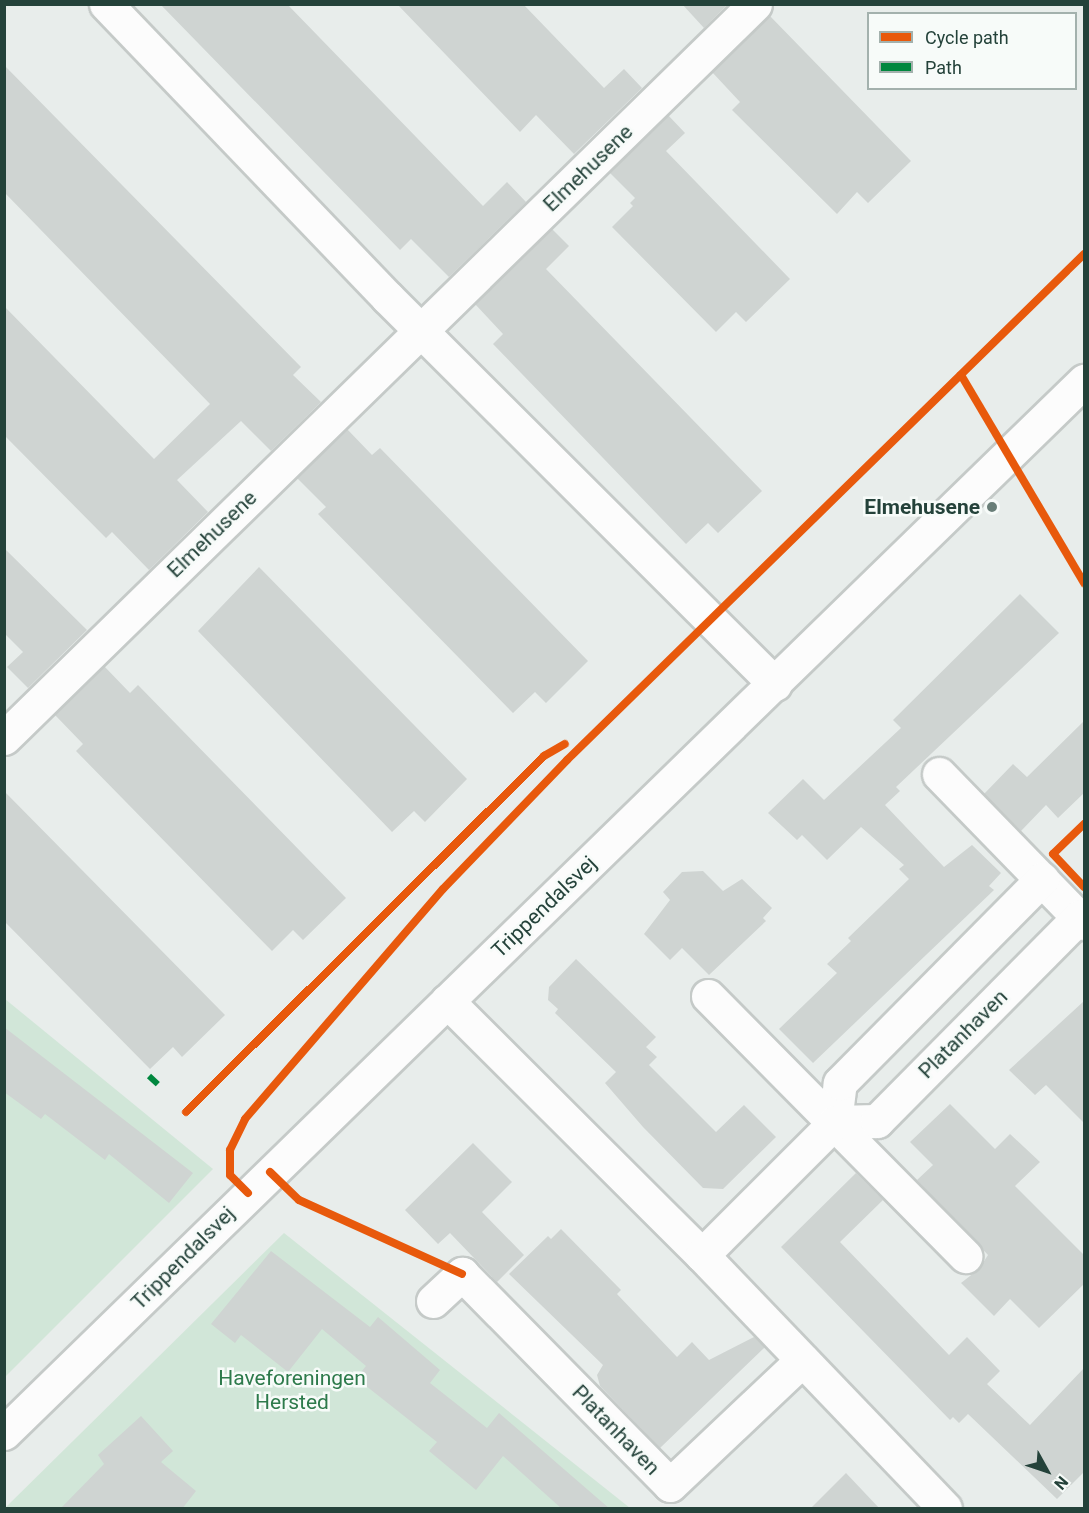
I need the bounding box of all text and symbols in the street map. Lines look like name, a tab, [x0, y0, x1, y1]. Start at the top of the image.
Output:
legend	[867, 12, 1077, 90]
text: Cycle path	[925, 27, 1009, 48]
text: Path	[925, 57, 962, 78]
street label: Elmehusene	[538, 119, 638, 217]
street label: Elmehusene	[162, 485, 262, 583]
place label: Elmehusene	[864, 494, 980, 520]
marker: Elmehusene	[985, 500, 999, 514]
street label: Trippendalsvej	[486, 851, 602, 963]
street label: Platanhaven	[913, 984, 1013, 1084]
street label: Trippendalsvej	[126, 1201, 240, 1315]
park label: Haveforeningen Hersted	[218, 1365, 366, 1415]
street label: Platanhaven	[567, 1380, 665, 1480]
north arrow	[1017, 1441, 1077, 1501]
text: N	[1050, 1472, 1072, 1493]

